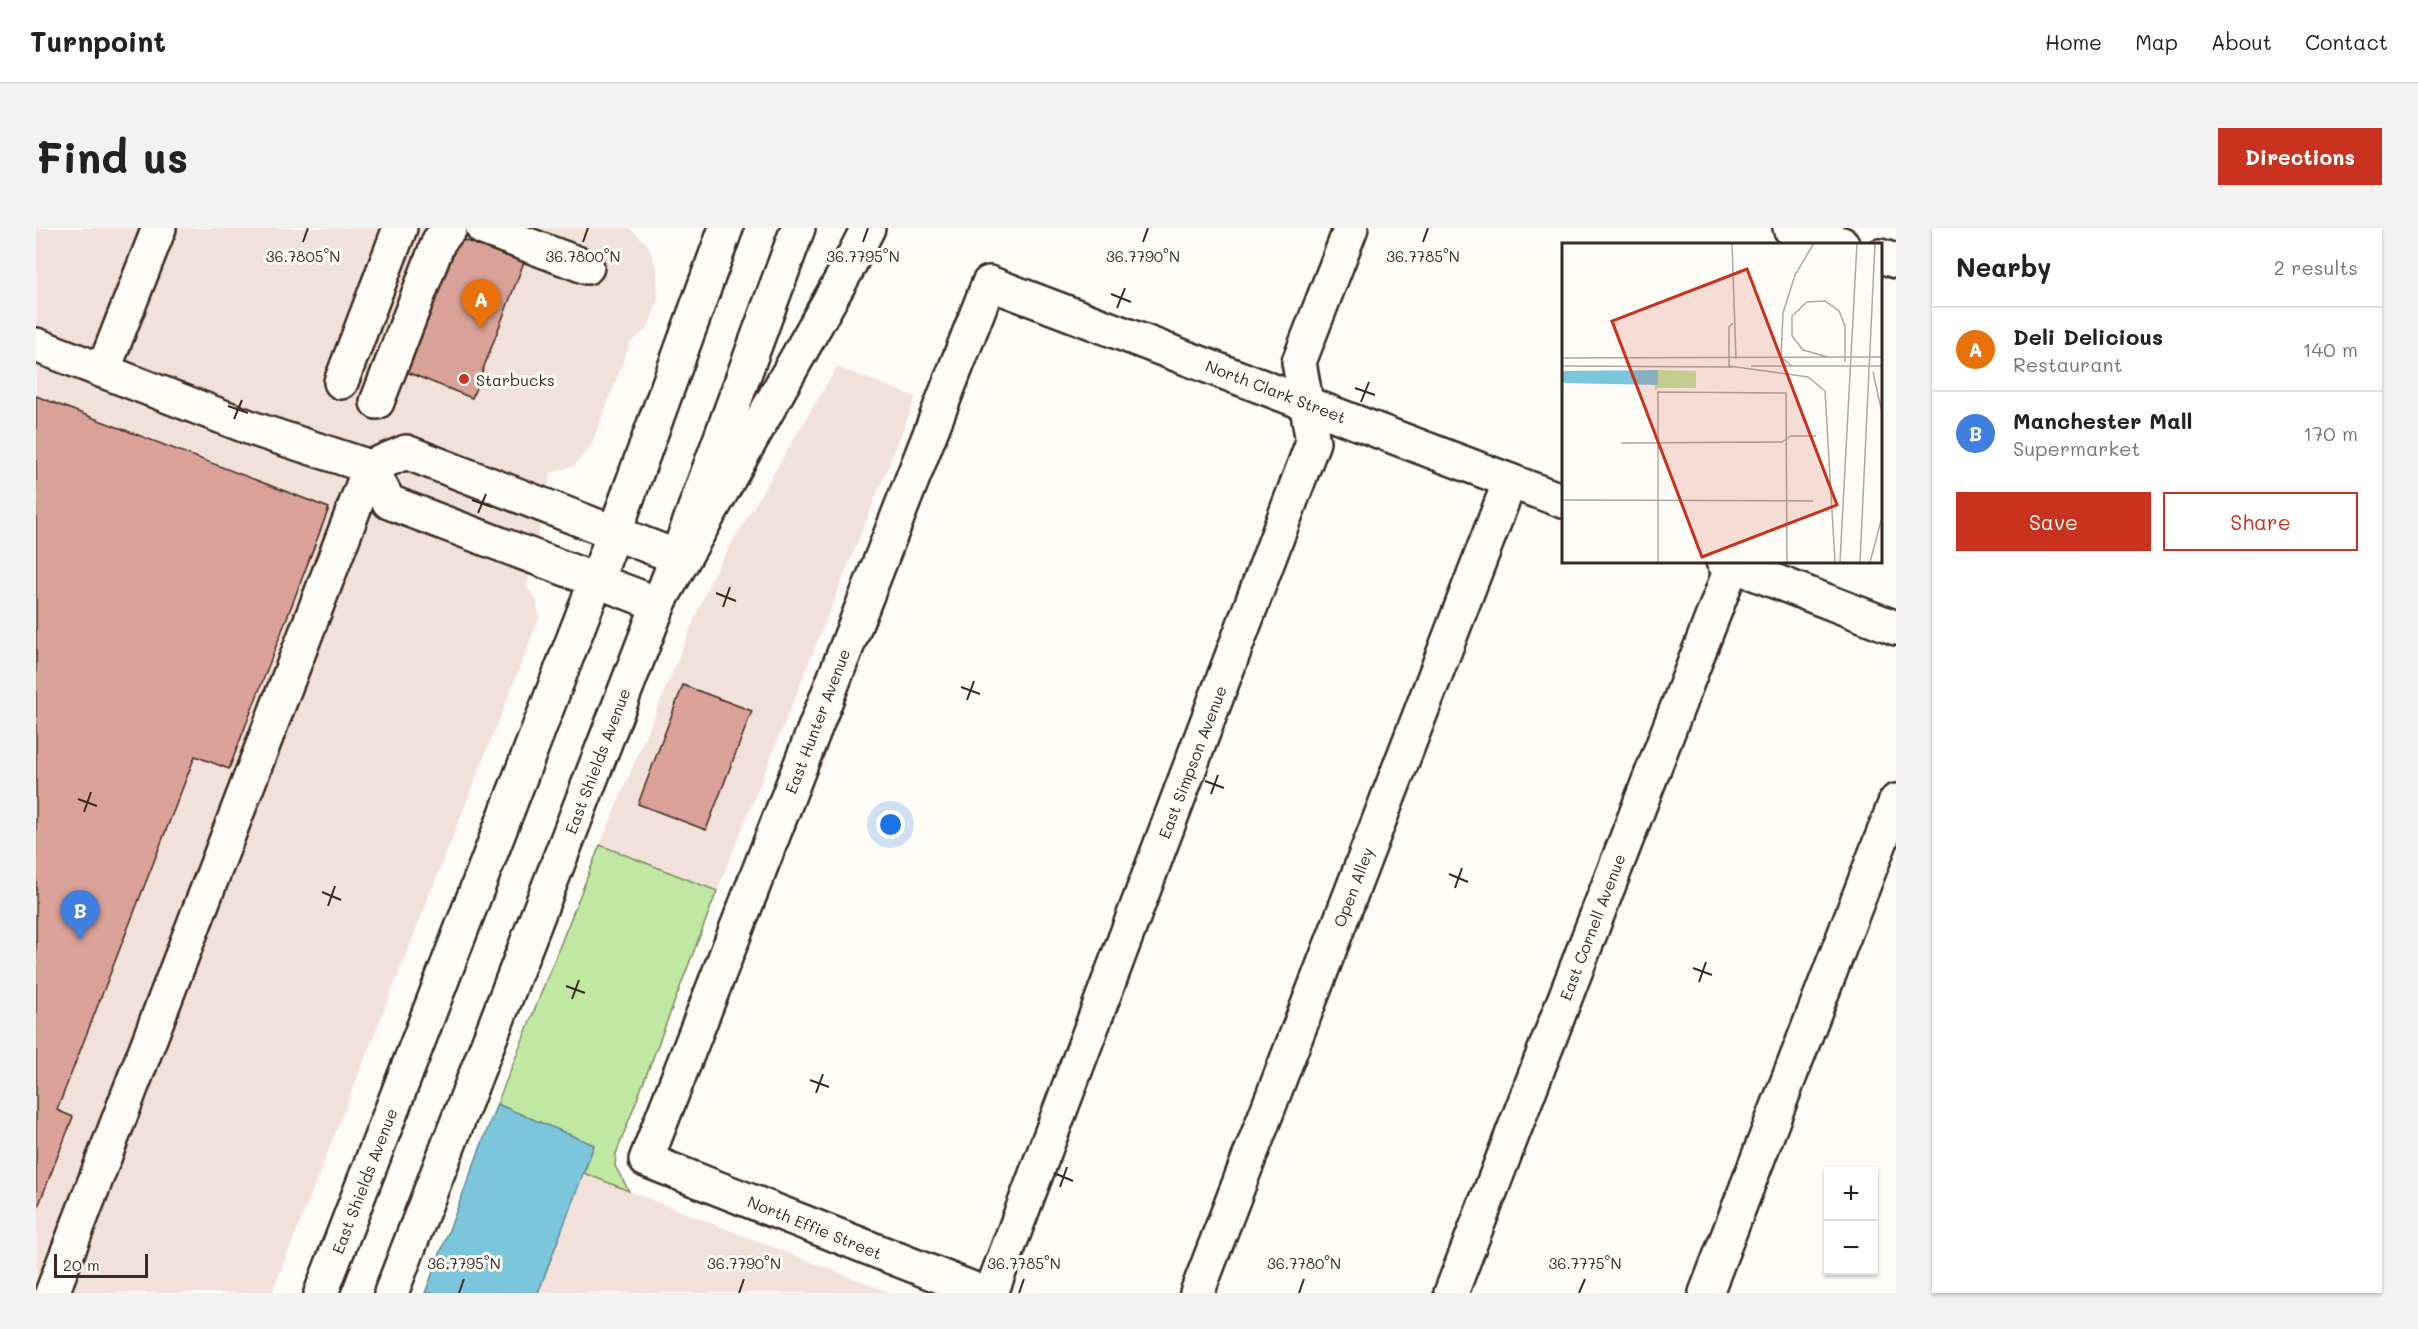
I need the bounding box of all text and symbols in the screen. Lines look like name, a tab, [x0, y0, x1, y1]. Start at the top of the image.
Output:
text: Turnpoint	[30, 23, 166, 59]
text: Home	[2045, 28, 2102, 55]
text: Map	[2135, 28, 2178, 55]
text: About	[2211, 28, 2272, 55]
text: Contact	[2305, 28, 2388, 55]
button: Directions	[2218, 128, 2382, 185]
text: Find us	[36, 129, 188, 184]
inset map	[1562, 243, 1881, 562]
text: 36.7805°N	[266, 246, 340, 266]
text: 36.7800°N	[545, 246, 621, 266]
text: 36.7795°N	[826, 246, 900, 266]
text: 36.7790°N	[1106, 246, 1180, 266]
text: 36.7785°N	[1386, 246, 1460, 266]
text: Nearby	[1956, 250, 2051, 284]
text: 2 results	[2274, 254, 2358, 280]
pin: A	[462, 279, 500, 329]
text: Deli Delicious	[2013, 322, 2163, 351]
text: A	[1969, 336, 1982, 362]
text: 140 m	[2303, 336, 2358, 362]
text: Restaurant	[2013, 351, 2123, 377]
street label: North Clark Street	[1203, 355, 1349, 427]
place label: Starbucks	[476, 369, 555, 390]
marker: Starbucks	[457, 372, 471, 386]
text: Manchester Mall	[2013, 406, 2193, 435]
text: B	[1969, 420, 1982, 446]
text: 170 m	[2303, 420, 2358, 446]
text: Supermarket	[2013, 435, 2140, 461]
button: Save	[1956, 492, 2151, 551]
button: Share	[2163, 492, 2358, 551]
street label: East Hunter Avenue	[780, 646, 854, 796]
street label: East Simpson Avenue	[1153, 683, 1231, 841]
street label: East Shields Avenue	[560, 685, 634, 837]
your location	[876, 810, 905, 839]
street label: Open Alley	[1328, 844, 1378, 930]
street label: East Cornell Avenue	[1554, 851, 1630, 1003]
pin: B	[60, 890, 99, 940]
street label: East Shields Avenue	[327, 1105, 401, 1257]
map controls	[1824, 1167, 1878, 1275]
button: +	[1824, 1167, 1878, 1221]
street label: North Effie Street	[745, 1190, 885, 1264]
button: −	[1824, 1221, 1878, 1275]
scale bar	[54, 1251, 148, 1278]
text: 36.7795°N	[427, 1253, 501, 1273]
text: 36.7790°N	[707, 1253, 781, 1273]
text: 36.7785°N	[987, 1253, 1061, 1273]
text: 36.7780°N	[1267, 1253, 1341, 1273]
text: 36.7775°N	[1549, 1253, 1621, 1273]
text: 20 m	[63, 1254, 100, 1275]

